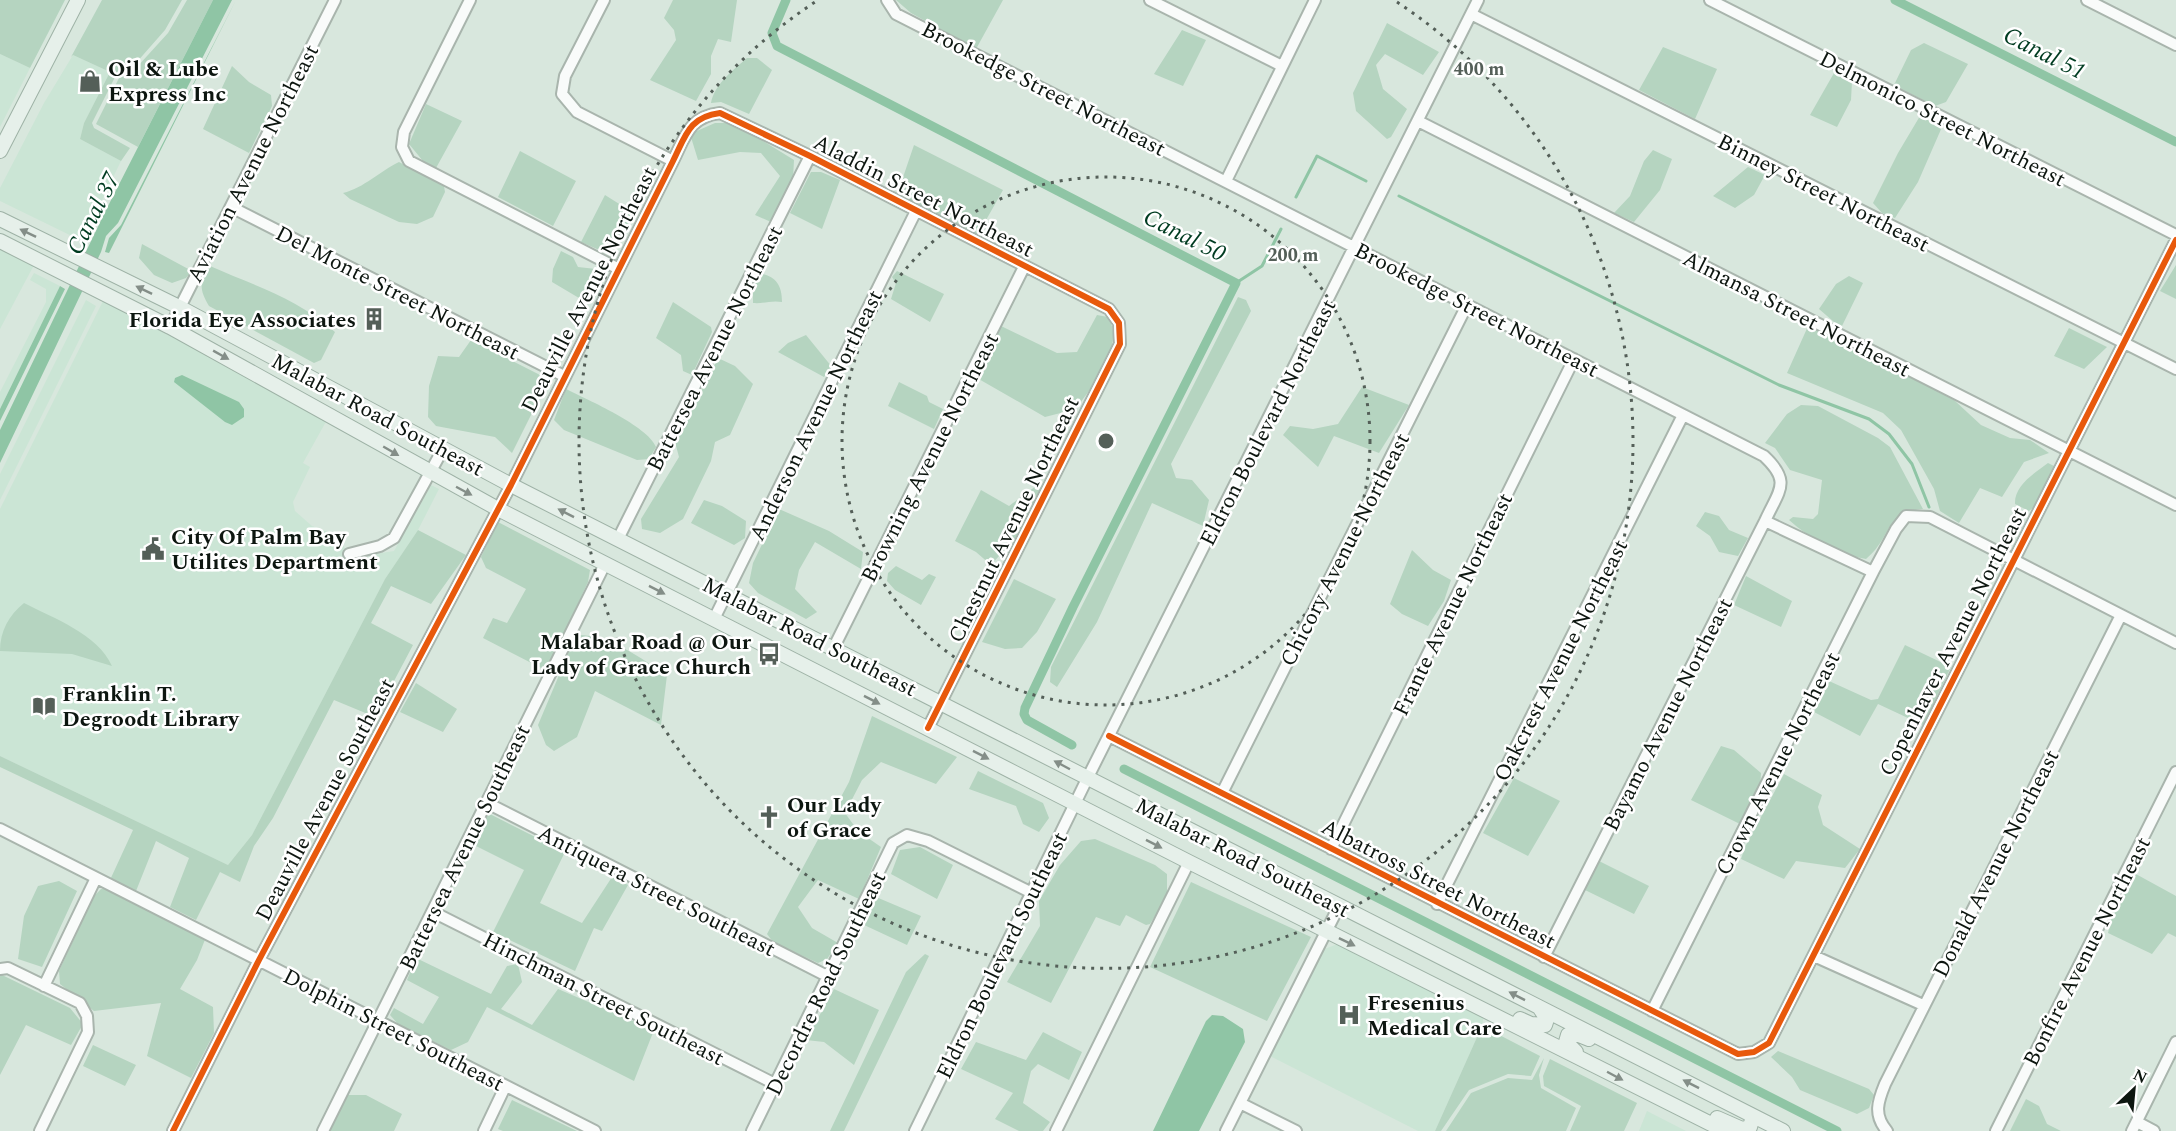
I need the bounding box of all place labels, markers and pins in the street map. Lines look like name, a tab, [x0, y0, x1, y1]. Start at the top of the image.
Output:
place label: Oil & Lube Express Inc	[108, 53, 226, 111]
shop icon: Oil & Lube Express Inc	[77, 68, 103, 94]
place label: Florida Eye Associates	[128, 304, 356, 337]
building icon: Florida Eye Associates	[361, 306, 387, 332]
centre of rings	[1096, 431, 1116, 451]
place label: City Of Palm Bay Utilites Department	[171, 521, 378, 579]
public building icon: City Of Palm Bay Utilites Department	[140, 536, 166, 562]
place label: Malabar Road @ Our Lady of Grace Church	[531, 626, 752, 684]
bus stop icon: Malabar Road @ Our Lady of Grace Church	[756, 641, 782, 667]
place label: Franklin T. Degroodt Library	[62, 678, 240, 736]
library icon: Franklin T. Degroodt Library	[31, 693, 57, 719]
place label: Our Lady of Grace	[787, 789, 883, 847]
church icon: Our Lady of Grace	[756, 804, 782, 830]
place label: Fresenius Medical Care	[1367, 987, 1502, 1045]
hospital icon: Fresenius Medical Care	[1336, 1002, 1362, 1028]

